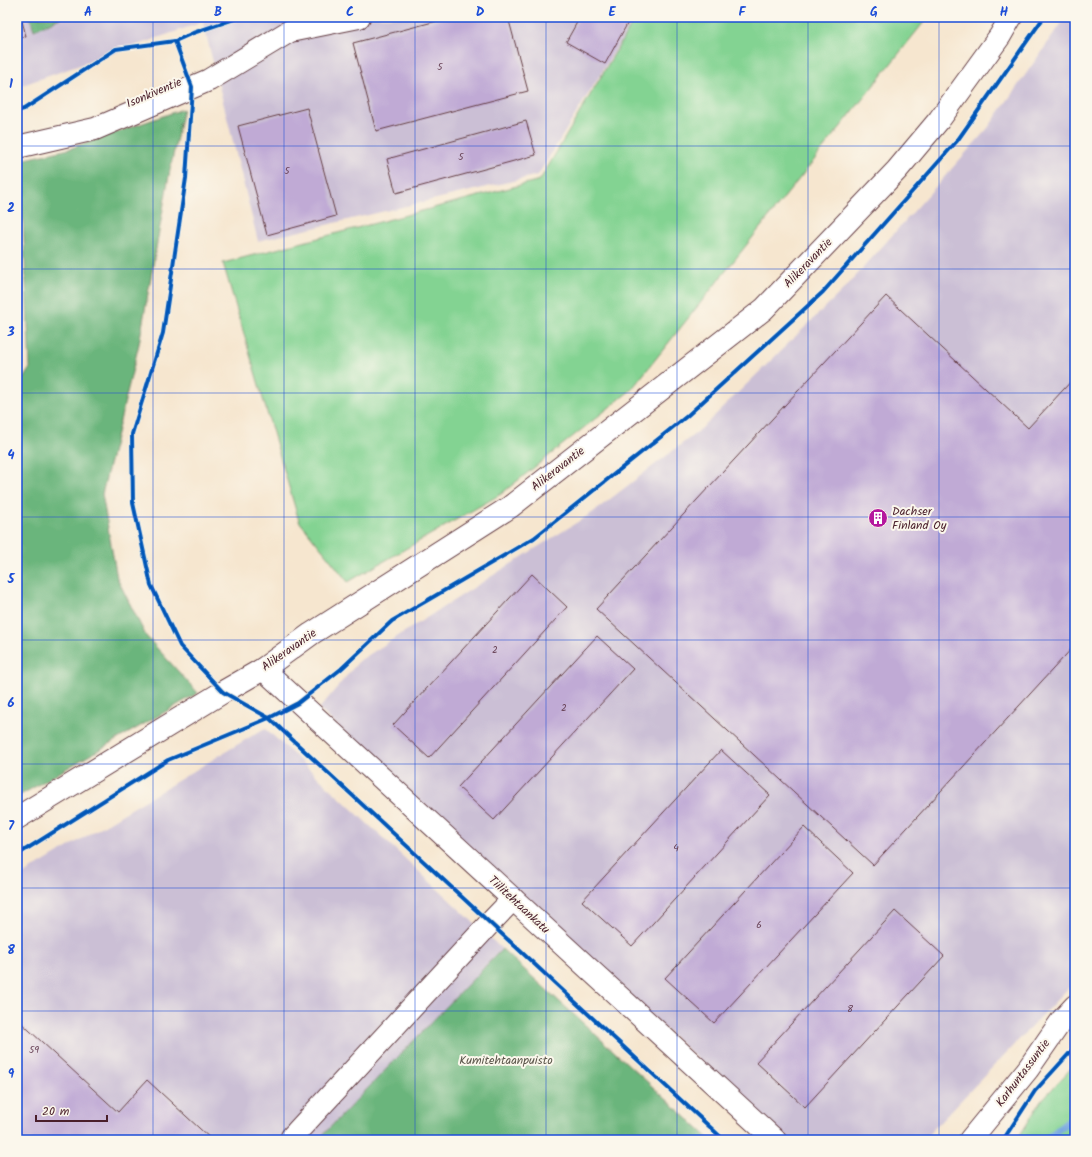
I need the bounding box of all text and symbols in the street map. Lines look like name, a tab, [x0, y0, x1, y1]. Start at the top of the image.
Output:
text: A	[84, 2, 92, 23]
text: B	[214, 2, 222, 23]
text: C	[346, 2, 354, 23]
text: D	[476, 2, 485, 23]
text: E	[608, 2, 616, 23]
text: F	[738, 2, 746, 23]
text: G	[870, 2, 878, 23]
text: H	[1000, 2, 1009, 23]
house number: 5	[437, 59, 443, 75]
street label: Isonkiventie	[123, 73, 185, 113]
text: 1	[9, 74, 13, 95]
house number: 5	[458, 149, 464, 165]
house number: 5	[284, 163, 290, 179]
text: 2	[7, 198, 15, 219]
street label: Alikeravantie	[779, 233, 837, 293]
text: 3	[6, 322, 15, 343]
street label: Alikeravantie	[527, 442, 589, 496]
text: 4	[7, 445, 15, 466]
place label: Dachser Finland Oy	[892, 502, 947, 535]
building icon: Dachser Finland Oy	[867, 507, 889, 529]
text: 5	[7, 569, 16, 590]
street label: Alikeravantie	[257, 624, 321, 676]
house number: 2	[492, 642, 498, 658]
text: 6	[7, 693, 15, 714]
house number: 2	[561, 700, 567, 716]
text: 7	[8, 816, 15, 837]
house number: 4	[673, 840, 679, 856]
street label: Tiilitehtaankatu	[484, 871, 554, 939]
house number: 6	[756, 917, 762, 933]
text: 8	[7, 940, 15, 961]
house number: 8	[847, 1001, 854, 1017]
street label: Karhuntassuntie	[991, 1035, 1055, 1111]
house number: 59	[29, 1042, 39, 1058]
park label: Kumitehtaanpuisto	[459, 1051, 553, 1070]
text: 9	[8, 1064, 15, 1085]
scale bar	[36, 1097, 107, 1123]
text: 20 m	[42, 1102, 70, 1121]

